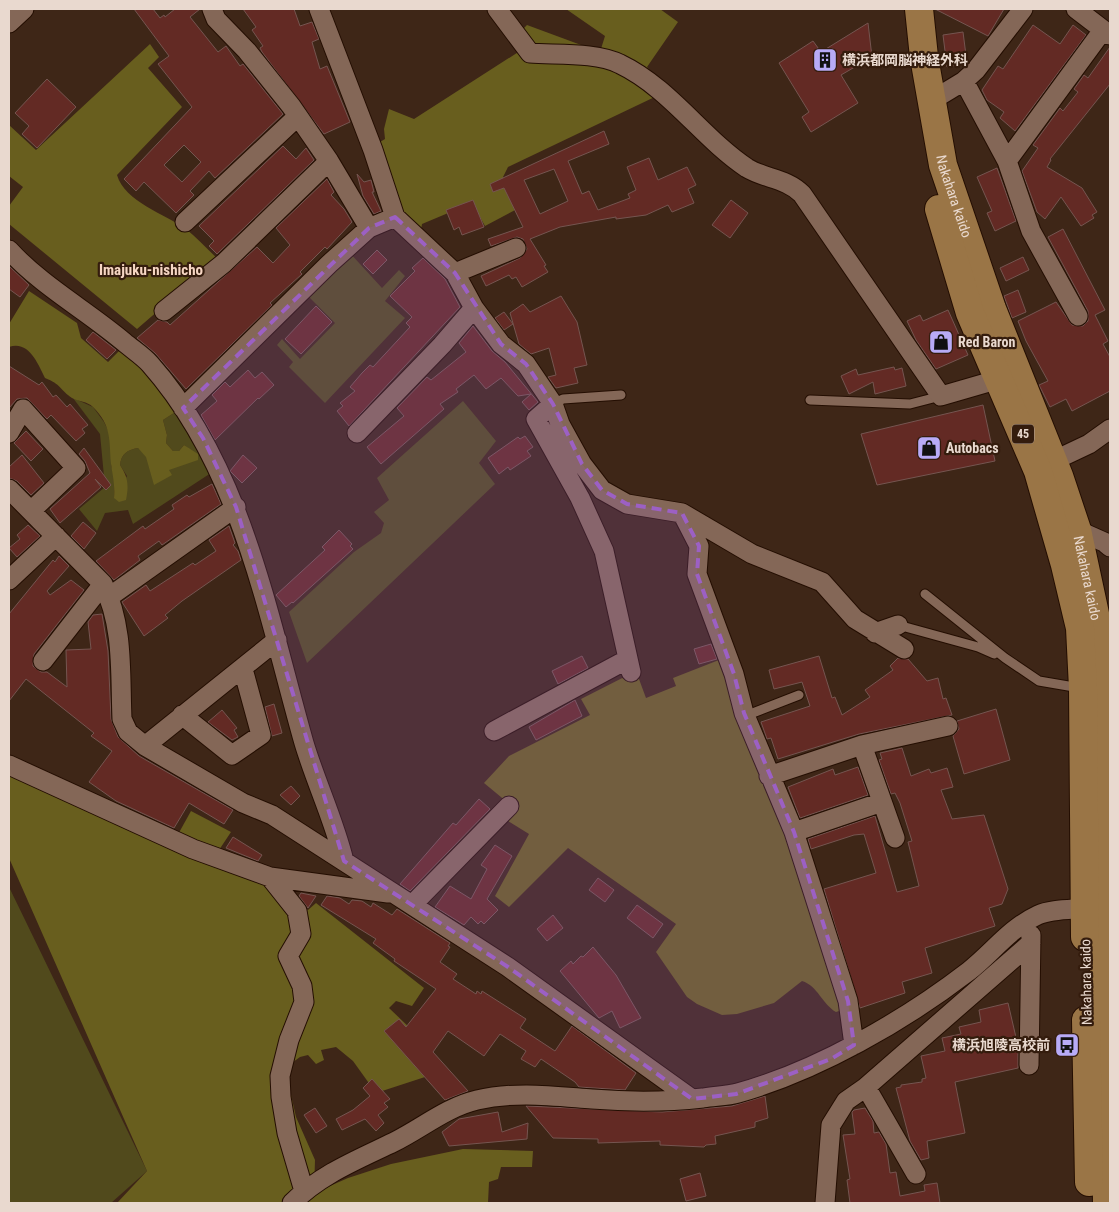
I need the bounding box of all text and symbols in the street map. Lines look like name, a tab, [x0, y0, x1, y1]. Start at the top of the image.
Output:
building icon: 横浜都岡脳神経外科	[812, 47, 838, 73]
place label: 横浜都岡脳神経外科	[842, 52, 968, 68]
street label: Nakahara kaido	[933, 154, 975, 240]
district label: Imajuku-nishicho	[99, 261, 203, 279]
shop icon: Red Baron	[928, 329, 954, 355]
place label: Red Baron	[958, 334, 1015, 350]
road number: 45	[1012, 424, 1034, 444]
shop icon: Autobacs	[916, 435, 942, 461]
place label: Autobacs	[946, 440, 999, 456]
street label: Nakahara kaido	[1070, 534, 1104, 622]
street label: Nakahara kaido	[1077, 939, 1095, 1025]
bus stop icon: 横浜旭陵高校前	[1054, 1032, 1080, 1058]
place label: 横浜旭陵高校前	[952, 1037, 1050, 1053]

